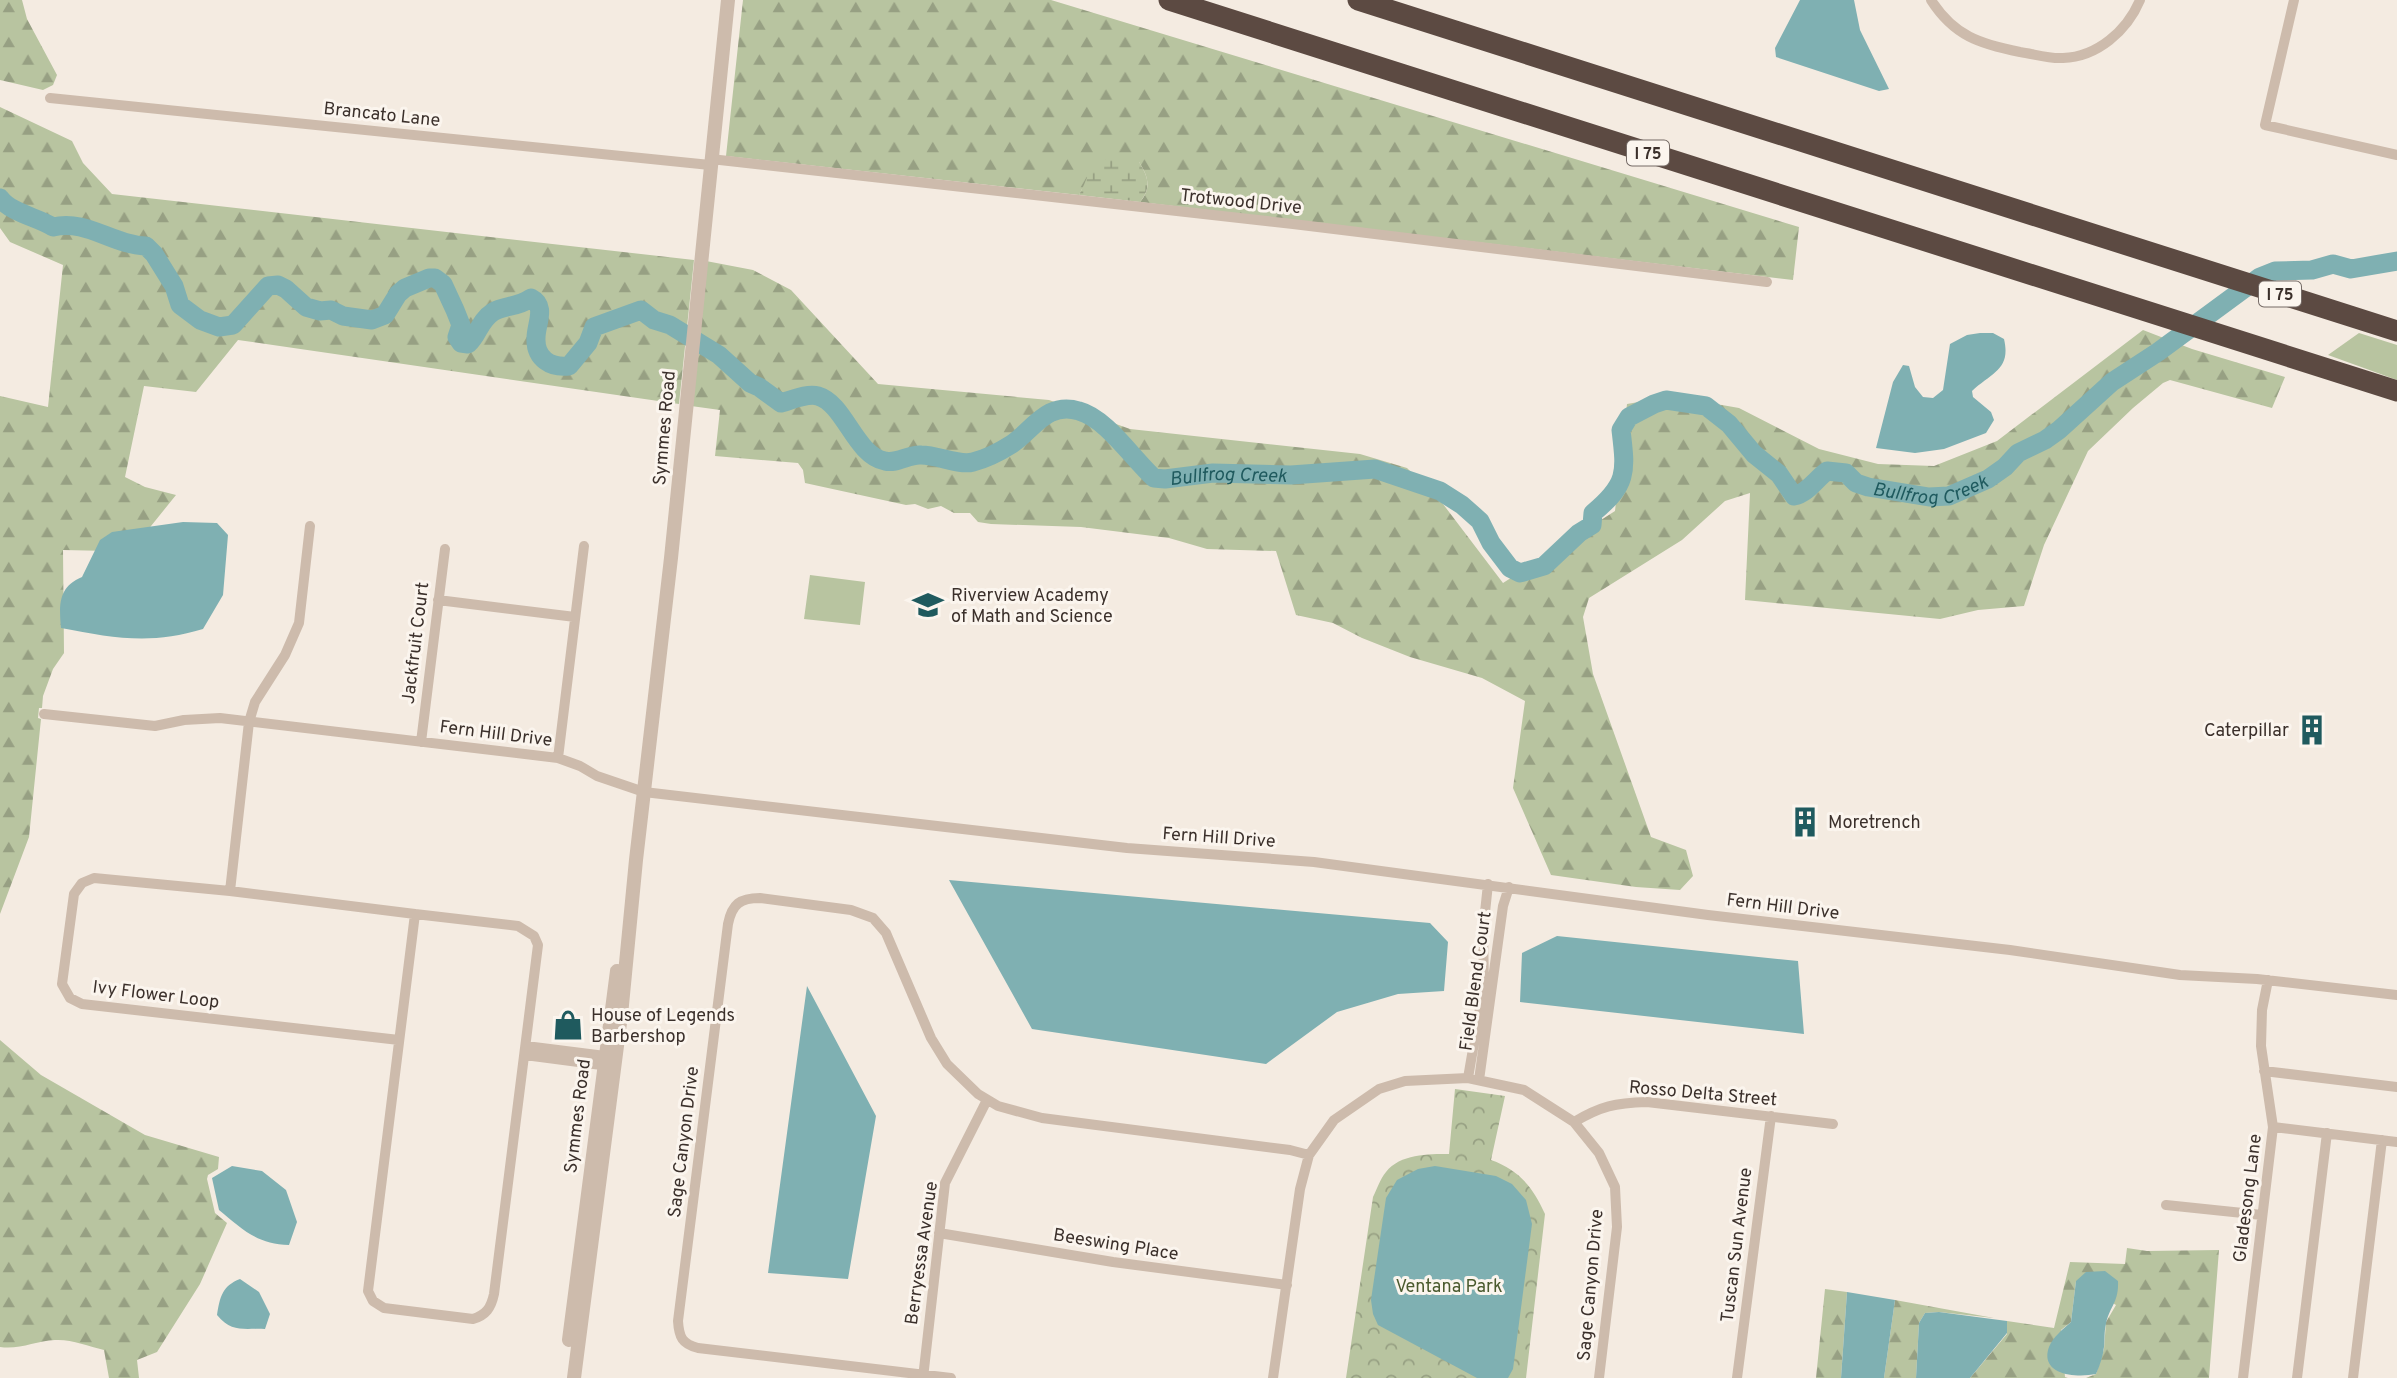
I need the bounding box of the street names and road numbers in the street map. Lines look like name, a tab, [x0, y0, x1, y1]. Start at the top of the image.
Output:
street label: Brancato Lane	[322, 98, 441, 133]
road number: I 75	[1627, 140, 1669, 166]
street label: Trotwood Drive	[1179, 185, 1303, 220]
road number: I 75	[2259, 282, 2301, 306]
street label: Symmes Road	[649, 370, 682, 486]
street label: Jackfruit Court	[398, 581, 435, 705]
street label: Fern Hill Drive	[438, 716, 553, 753]
street label: Fern Hill Drive	[1162, 823, 1276, 854]
street label: Fern Hill Drive	[1725, 889, 1840, 926]
street label: Field Blend Court	[1455, 910, 1498, 1052]
street label: Ivy Flower Loop	[91, 976, 221, 1015]
street label: Symmes Road	[560, 1058, 597, 1175]
street label: Sage Canyon Drive	[664, 1065, 705, 1219]
street label: Rosso Delta Street	[1628, 1077, 1778, 1112]
street label: Gladesong Lane	[2229, 1133, 2268, 1264]
street label: Tuscan Sun Avenue	[1717, 1166, 1758, 1324]
street label: Berryessa Avenue	[901, 1180, 944, 1326]
street label: Sage Canyon Drive	[1573, 1208, 1610, 1362]
street label: Beeswing Place	[1051, 1224, 1180, 1267]

